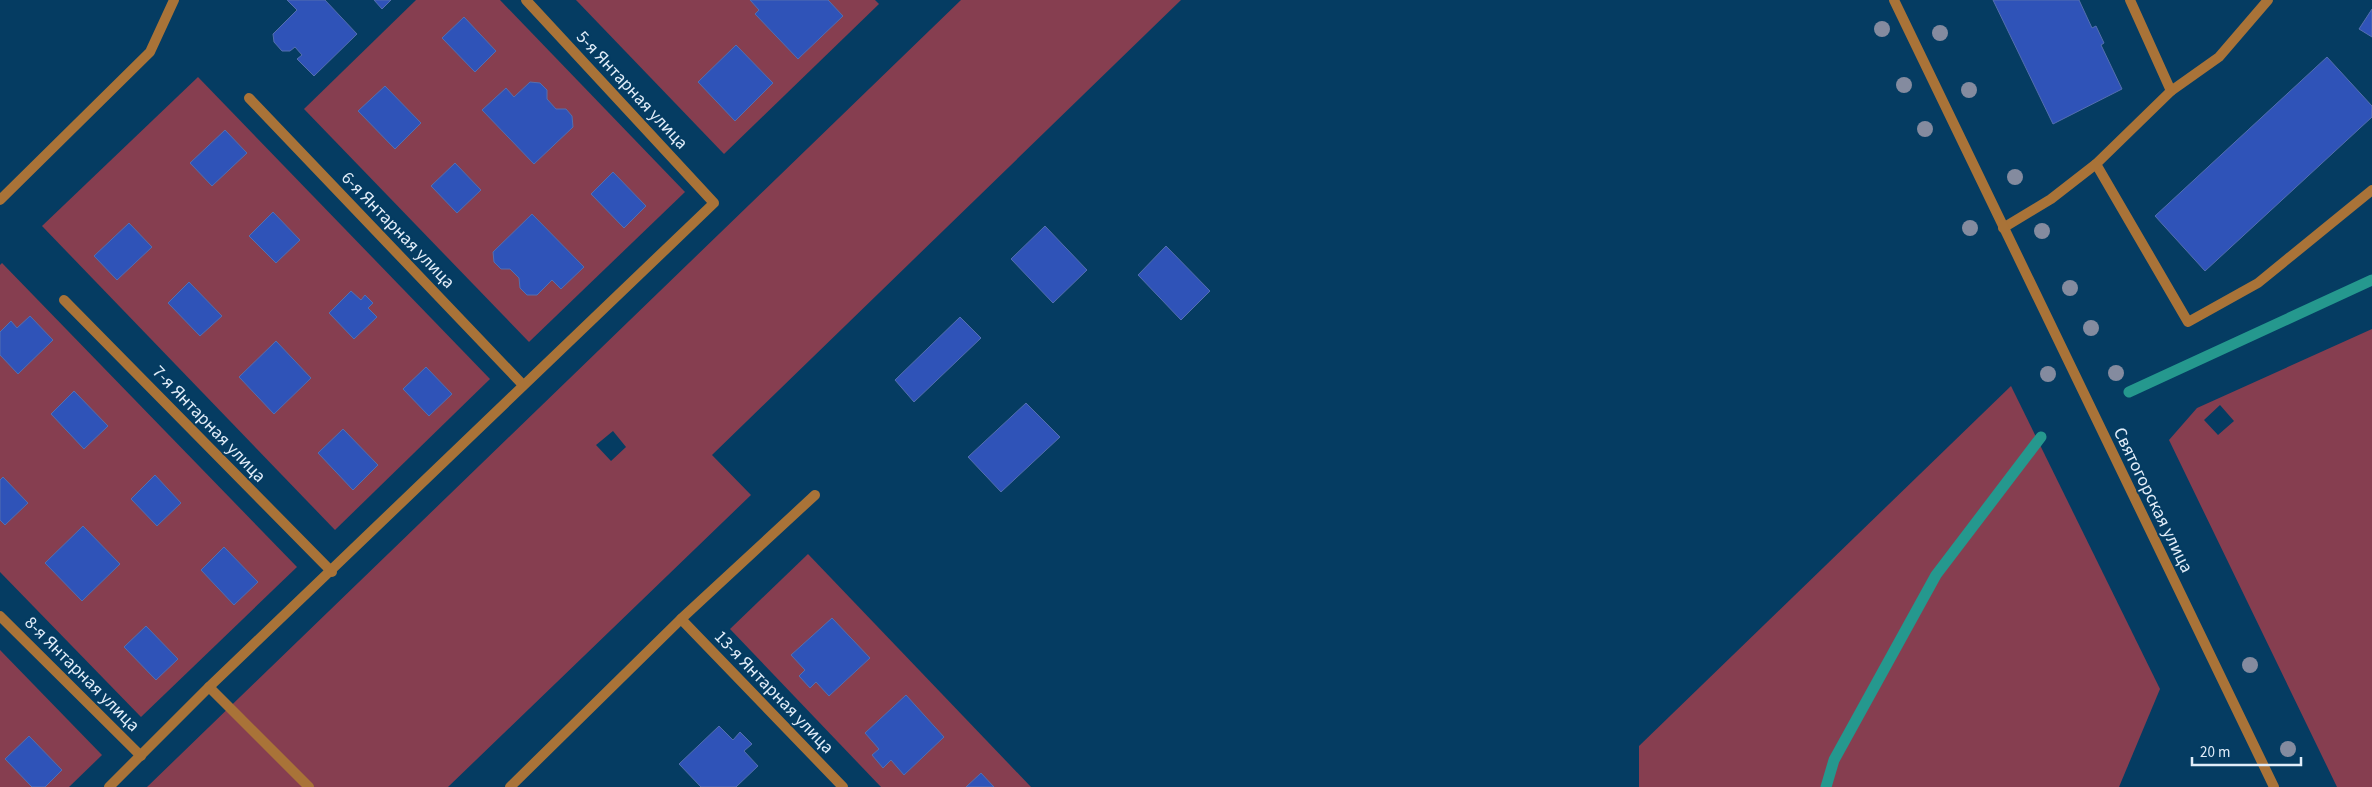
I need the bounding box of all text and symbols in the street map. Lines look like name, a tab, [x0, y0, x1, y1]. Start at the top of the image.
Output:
street label: 5-я Янтарная улица	[570, 25, 694, 155]
street label: 6-я Янтарная улица	[336, 166, 460, 294]
street label: 7-я Янтарная улица	[147, 360, 271, 488]
street label: Святогорская улица	[2107, 423, 2199, 577]
street label: 8-я Янтарная улица	[19, 611, 145, 737]
street label: 13-я Янтарная улица	[708, 625, 840, 759]
scale bar	[2192, 734, 2301, 766]
text: 20 m	[2200, 742, 2230, 763]

